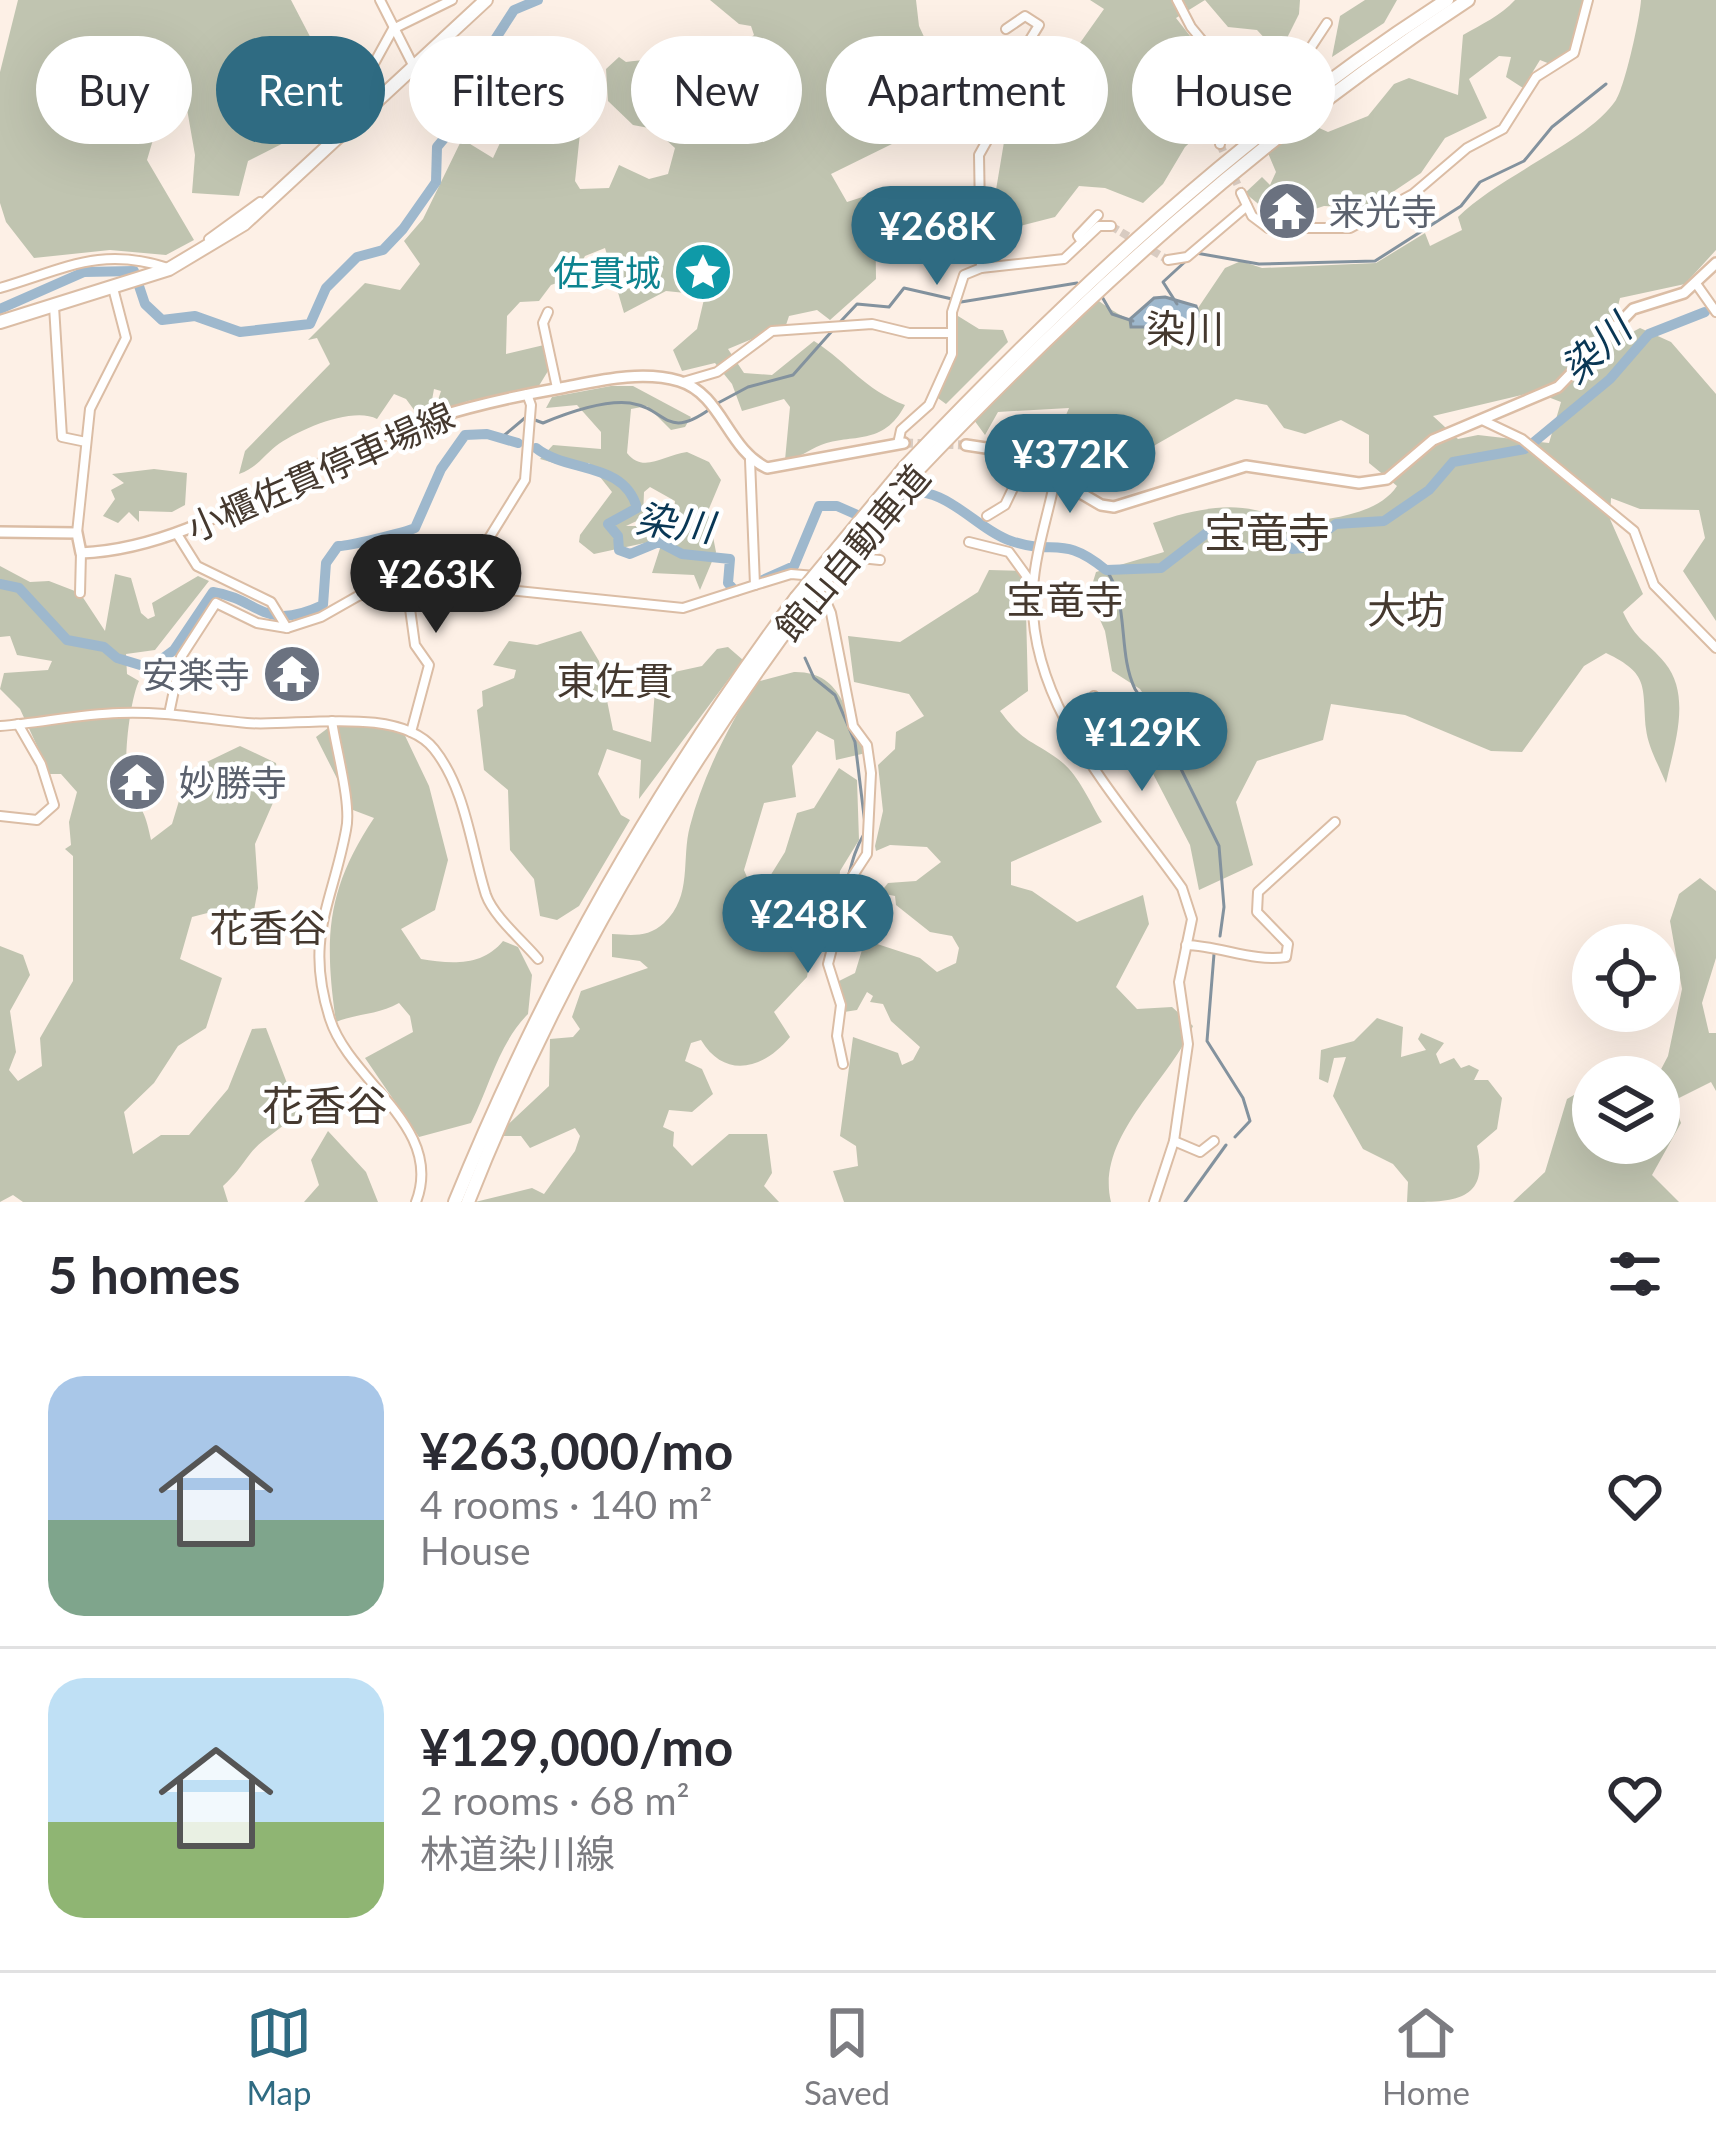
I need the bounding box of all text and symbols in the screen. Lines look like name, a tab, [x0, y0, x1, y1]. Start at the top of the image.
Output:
chip: Buy	[36, 36, 192, 144]
chip: Rent	[216, 36, 385, 144]
chip: Filters	[409, 36, 607, 144]
chip: New	[631, 36, 802, 144]
chip: Apartment	[826, 36, 1108, 144]
chip: House	[1132, 36, 1335, 144]
temple icon: 来光寺	[1256, 180, 1318, 242]
pin: ¥268K	[853, 186, 1021, 288]
place label: 来光寺	[1329, 189, 1437, 233]
text: ¥268K	[878, 202, 996, 248]
place icon: 佐貫城	[672, 241, 734, 303]
place label: 佐貫城	[553, 250, 661, 294]
water label: 染川	[1551, 302, 1642, 391]
district label: 染川	[1146, 305, 1224, 351]
street label: 小櫃佐貫停車場線	[179, 392, 461, 550]
pin: ¥372K	[986, 414, 1154, 516]
text: ¥372K	[1011, 430, 1129, 476]
street label: 館山自動車道	[766, 455, 938, 649]
water label: 染川	[633, 494, 720, 550]
district label: 宝竜寺	[1204, 507, 1330, 557]
pin: ¥263K	[352, 534, 520, 636]
text: ¥263K	[377, 550, 495, 596]
district label: 宝竜寺	[1006, 576, 1124, 622]
district label: 大坊	[1367, 586, 1445, 632]
temple icon: 安楽寺	[261, 643, 323, 705]
place label: 安楽寺	[142, 652, 250, 696]
district label: 東佐貫	[556, 657, 674, 703]
pin: ¥129K	[1058, 692, 1226, 794]
text: ¥129K	[1083, 708, 1201, 754]
temple icon: 妙勝寺	[106, 751, 168, 813]
place label: 妙勝寺	[179, 760, 287, 804]
pin: ¥248K	[724, 874, 892, 976]
text: ¥248K	[749, 890, 867, 936]
district label: 花香谷	[209, 904, 327, 950]
map controls	[1572, 924, 1680, 1164]
button: locate	[1572, 924, 1680, 1032]
button: layers	[1572, 1056, 1680, 1164]
district label: 花香谷	[262, 1080, 388, 1130]
icon: filters	[1602, 1241, 1668, 1307]
text: 5 homes	[48, 1244, 240, 1305]
text: ¥263,000/mo	[420, 1420, 733, 1481]
icon: home	[144, 1424, 288, 1568]
icon: heart	[1602, 1463, 1668, 1529]
text: 4 rooms · 140 m²	[420, 1481, 712, 1527]
text: House	[420, 1527, 531, 1573]
text: ¥129,000/mo	[420, 1716, 733, 1777]
icon: home	[144, 1726, 288, 1870]
icon: heart	[1602, 1765, 1668, 1831]
text: 2 rooms · 68 m²	[420, 1777, 690, 1823]
text: 林道染川線	[420, 1830, 615, 1876]
tab: Map	[246, 2000, 312, 2112]
tab: Saved	[804, 2000, 890, 2112]
tab: Home	[1382, 2000, 1470, 2112]

